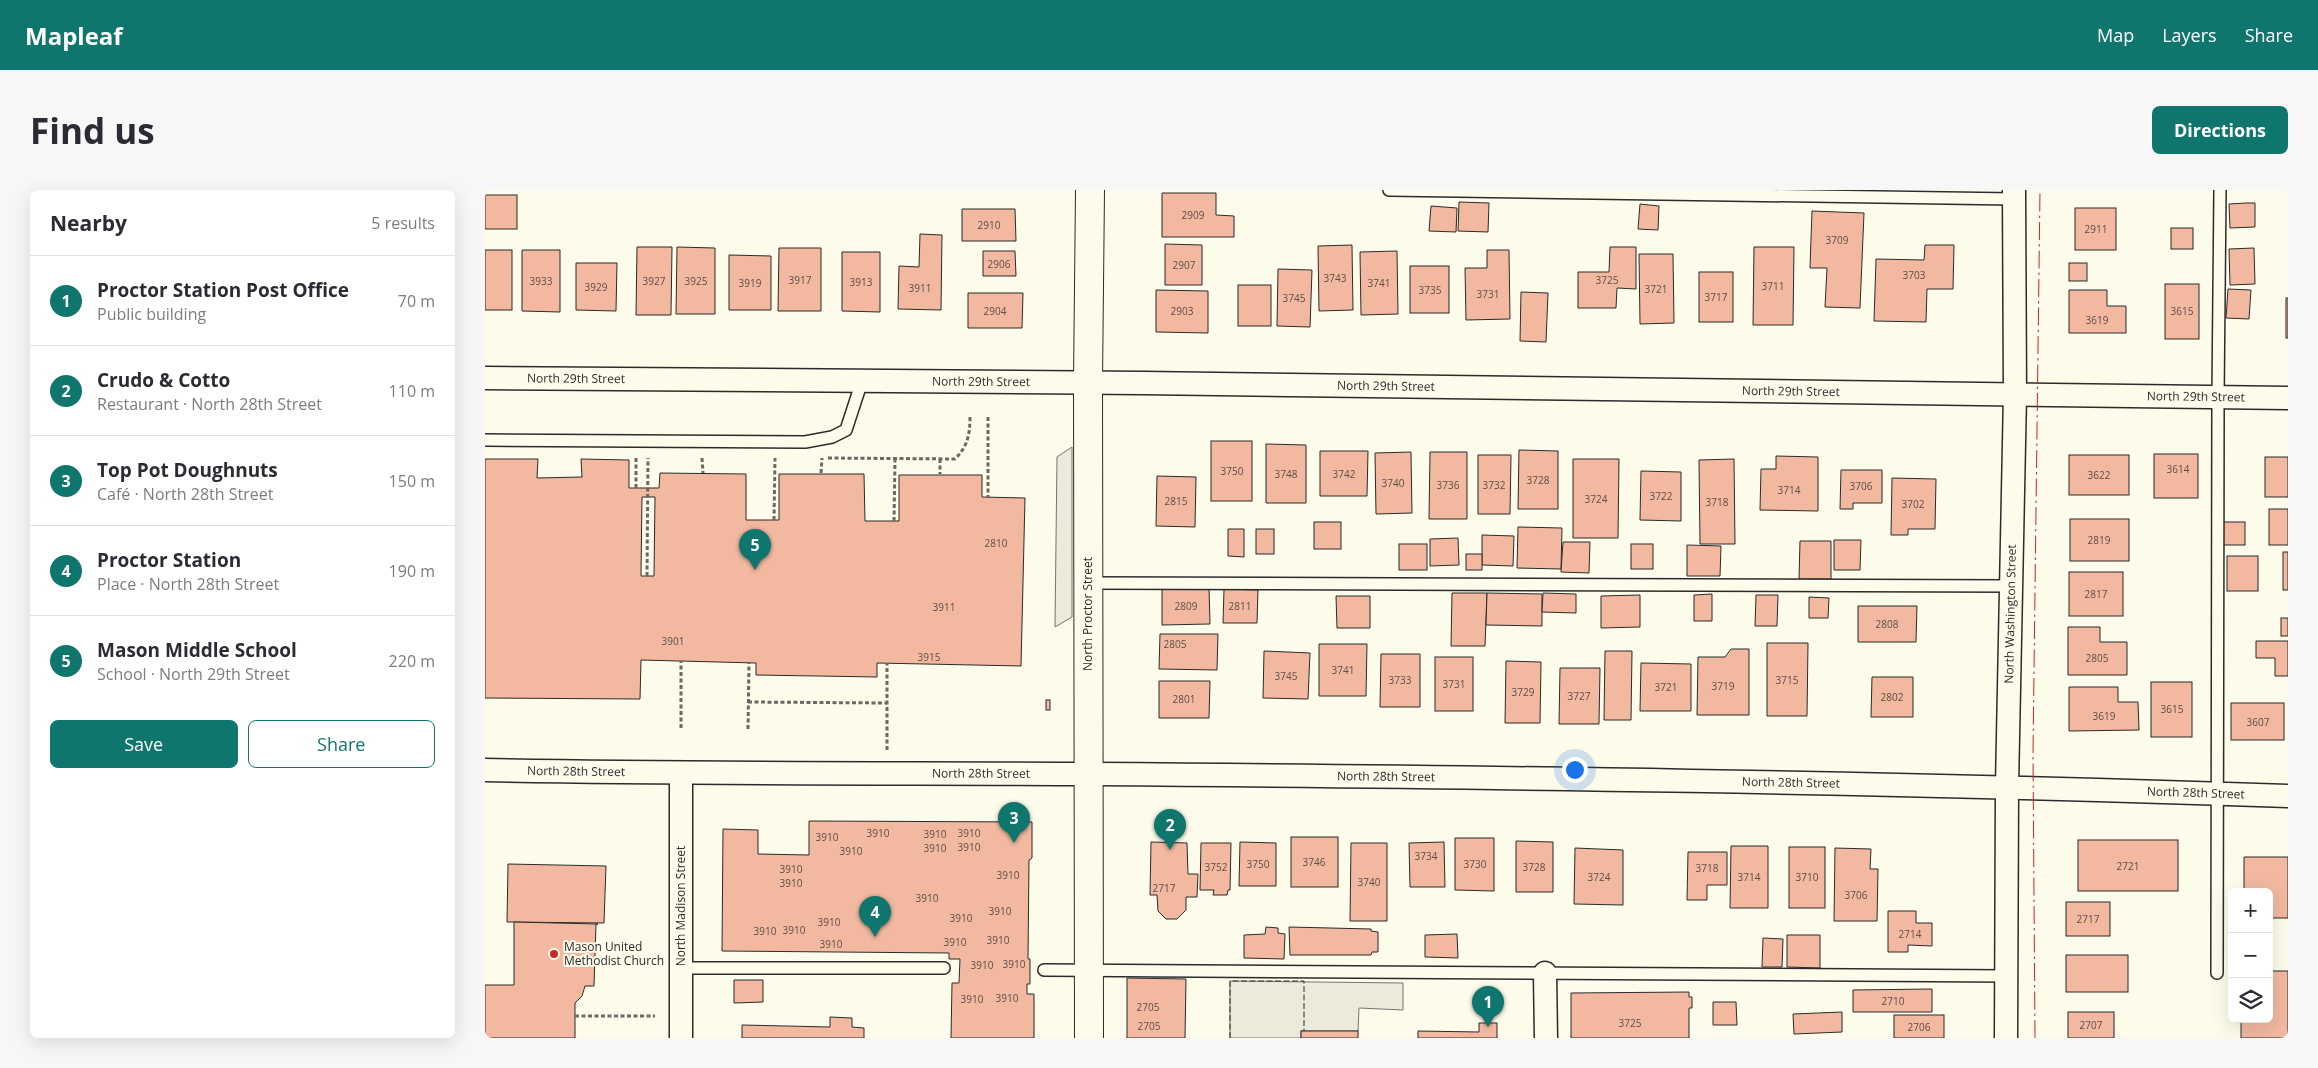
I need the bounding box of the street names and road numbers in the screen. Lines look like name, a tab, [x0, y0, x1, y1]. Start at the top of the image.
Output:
street label: North 29th Street	[527, 369, 625, 387]
street label: North 29th Street	[932, 372, 1030, 390]
street label: North 29th Street	[1337, 377, 1435, 395]
street label: North 29th Street	[1742, 382, 1840, 400]
street label: North 29th Street	[2147, 387, 2245, 405]
street label: North Washington Street	[2000, 544, 2020, 684]
street label: North Proctor Street	[1079, 557, 1096, 671]
street label: North 28th Street	[527, 762, 625, 780]
street label: North 28th Street	[932, 764, 1030, 782]
street label: North 28th Street	[1337, 767, 1435, 785]
street label: North 28th Street	[1742, 773, 1840, 792]
street label: North 28th Street	[2147, 782, 2245, 803]
street label: North Madison Street	[672, 846, 689, 966]

